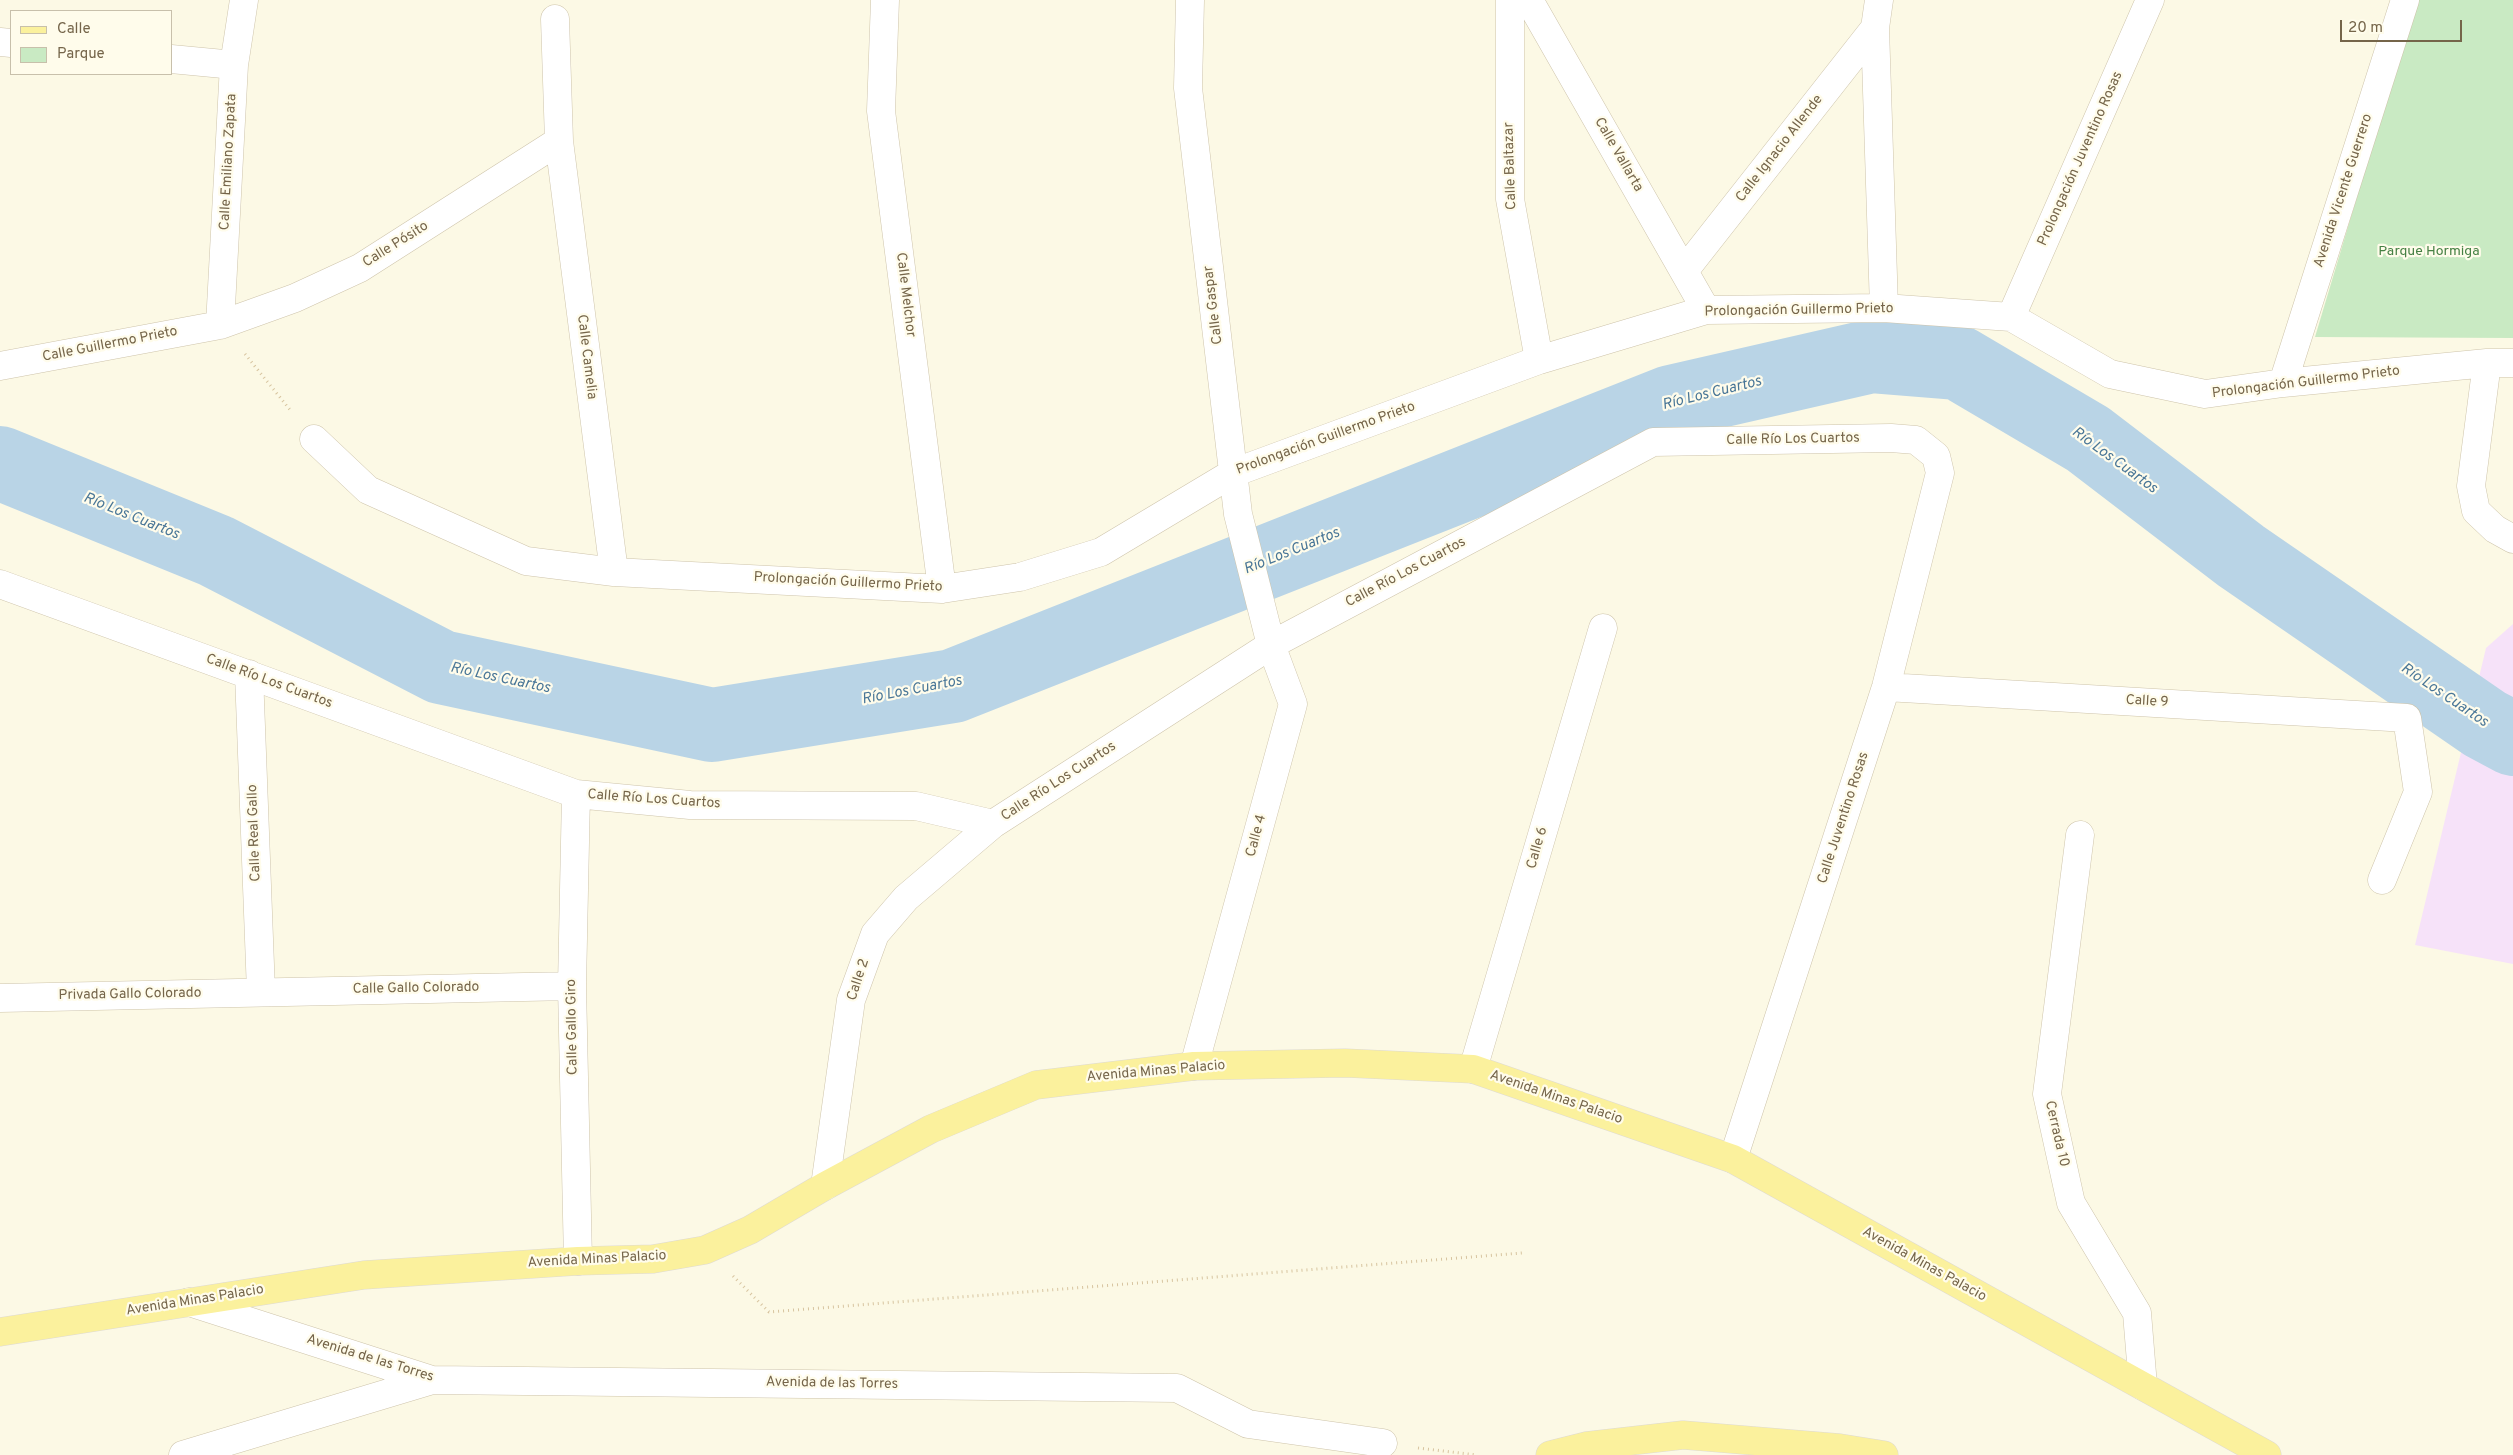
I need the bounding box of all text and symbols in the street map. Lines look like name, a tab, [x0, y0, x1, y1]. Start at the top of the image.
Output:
legend	[10, 10, 172, 75]
scale bar	[2343, 10, 2466, 42]
text: 20 m	[2348, 19, 2383, 38]
text: Calle	[57, 20, 91, 39]
text: Parque	[57, 45, 105, 64]
street label: Prolongación Juventino Rosas	[2035, 69, 2127, 249]
street label: Calle Ignacio Allende	[1733, 92, 1827, 206]
street label: Calle Emiliano Zapata	[217, 93, 241, 231]
street label: Avenida Vicente Guerrero	[2311, 112, 2377, 270]
street label: Calle Vallarta	[1590, 115, 1646, 195]
street label: Calle Baltazar	[1501, 122, 1521, 210]
street label: Calle Pósito	[360, 218, 432, 272]
park label: Parque Hormiga	[2378, 244, 2480, 260]
street label: Calle Melchor	[891, 252, 919, 338]
street label: Calle Gaspar	[1201, 265, 1227, 345]
street label: Prolongación Guillermo Prieto	[1704, 301, 1894, 321]
street label: Calle Camelia	[572, 314, 600, 400]
street label: Calle Guillermo Prieto	[41, 324, 179, 366]
street label: Prolongación Guillermo Prieto	[2211, 363, 2401, 403]
water label: Río Los Cuartos	[1661, 373, 1763, 415]
street label: Prolongación Guillermo Prieto	[1234, 399, 1418, 479]
water label: Río Los Cuartos	[2068, 424, 2160, 498]
street label: Calle Río Los Cuartos	[1726, 430, 1860, 450]
water label: Río Los Cuartos	[81, 490, 181, 544]
water label: Río Los Cuartos	[1242, 525, 1342, 579]
street label: Calle Río Los Cuartos	[1343, 534, 1469, 612]
street label: Prolongación Guillermo Prieto	[753, 570, 943, 596]
street label: Calle Río Los Cuartos	[203, 651, 335, 713]
water label: Río Los Cuartos	[448, 660, 552, 698]
water label: Río Los Cuartos	[2397, 660, 2491, 732]
water label: Río Los Cuartos	[860, 672, 964, 710]
street label: Calle 9	[2125, 692, 2169, 712]
street label: Calle Río Los Cuartos	[998, 739, 1120, 825]
street label: Calle Juventino Rosas	[1815, 750, 1873, 886]
street label: Calle Real Gallo	[245, 784, 265, 882]
street label: Calle Río Los Cuartos	[587, 787, 721, 813]
street label: Calle 4	[1243, 813, 1271, 859]
street label: Calle 6	[1524, 825, 1552, 871]
street label: Calle 2	[844, 957, 874, 1003]
street label: Calle Gallo Colorado	[352, 979, 480, 999]
street label: Calle Gallo Giro	[564, 979, 582, 1075]
street label: Privada Gallo Colorado	[58, 985, 202, 1005]
street label: Avenida Minas Palacio	[1086, 1058, 1226, 1086]
street label: Avenida Minas Palacio	[1488, 1067, 1624, 1129]
street label: Cerrada 10	[2040, 1099, 2072, 1169]
street label: Avenida Minas Palacio	[1859, 1224, 1989, 1306]
street label: Avenida Minas Palacio	[527, 1248, 667, 1272]
street label: Avenida Minas Palacio	[125, 1282, 265, 1320]
street label: Avenida de las Torres	[304, 1332, 436, 1386]
street label: Avenida de las Torres	[766, 1374, 898, 1394]

